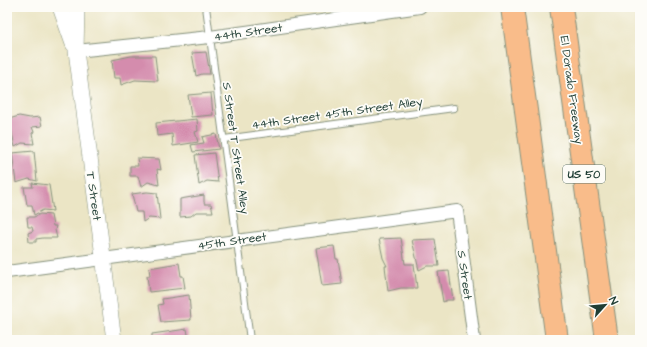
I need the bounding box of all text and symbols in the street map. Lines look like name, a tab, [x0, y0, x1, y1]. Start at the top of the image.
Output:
street label: 44th Street	[213, 19, 284, 46]
street label: El Dorado Freeway	[555, 35, 588, 146]
street label: S Street T Street Alley	[217, 81, 253, 216]
street label: 44th Street 45th Street Alley	[251, 93, 424, 135]
road number: US 50	[563, 165, 605, 183]
street label: T Street	[82, 170, 105, 222]
street label: 45th Street	[197, 228, 268, 255]
street label: S Street	[453, 249, 476, 301]
north arrow	[585, 285, 625, 325]
text: N	[605, 294, 622, 307]

